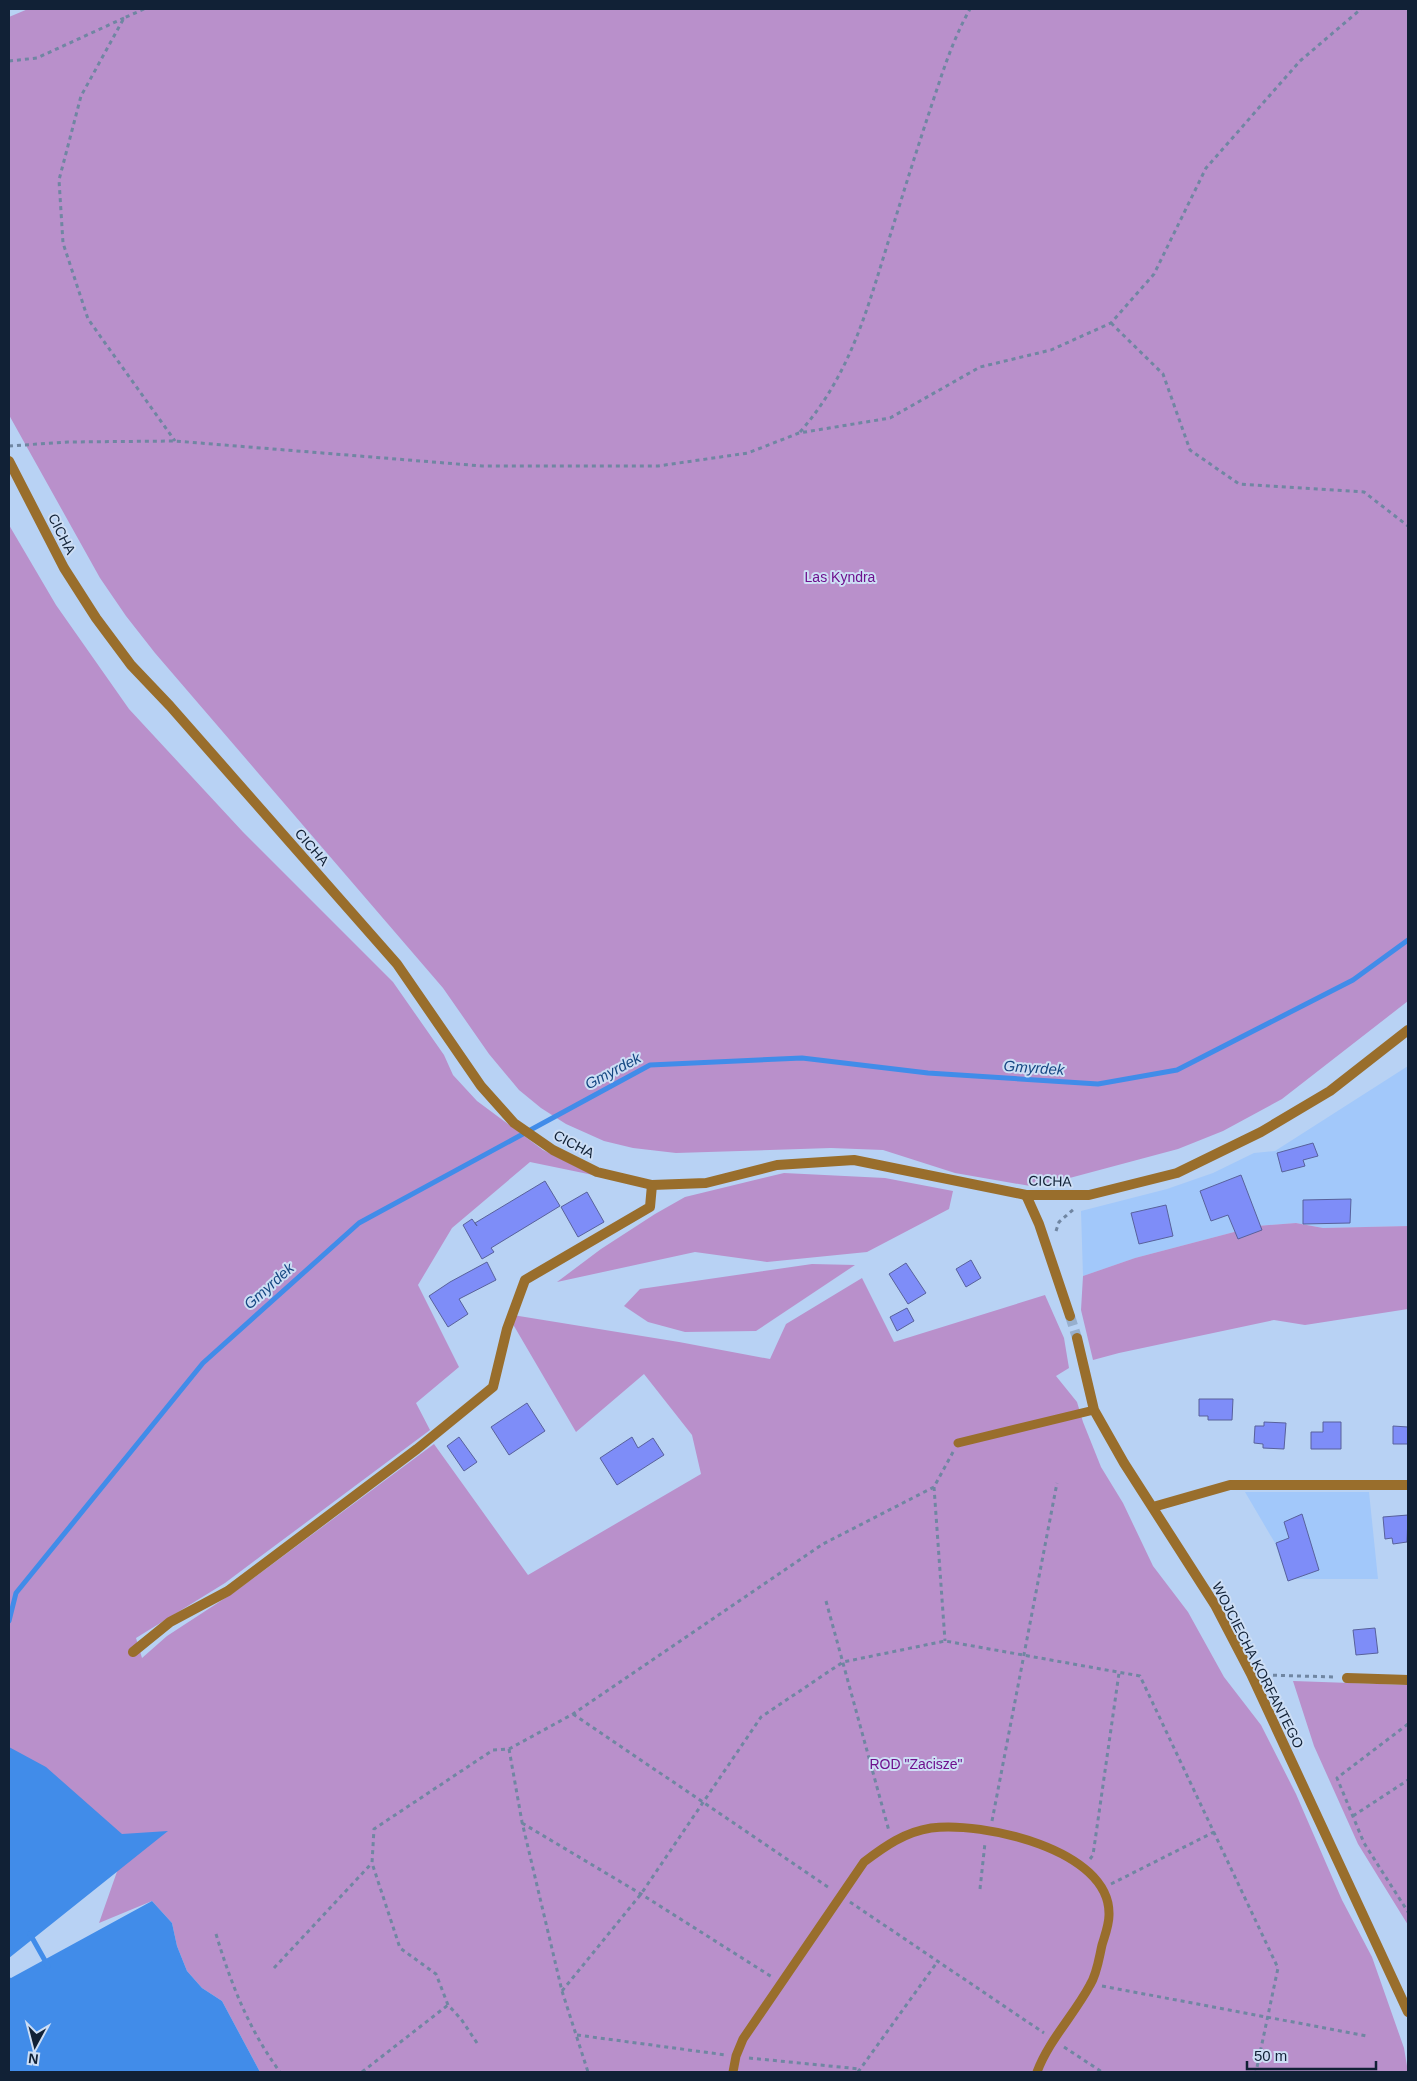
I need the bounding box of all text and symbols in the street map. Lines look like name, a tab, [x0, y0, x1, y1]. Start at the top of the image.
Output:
street label: CICHA	[45, 511, 79, 558]
park label: Las Kyndra	[805, 569, 876, 585]
street label: CICHA	[292, 825, 333, 869]
water label: Gmyrdek	[582, 1048, 645, 1092]
water label: Gmyrdek	[1003, 1057, 1066, 1078]
street label: CICHA	[551, 1127, 598, 1162]
street label: CICHA	[1028, 1173, 1073, 1189]
water label: Gmyrdek	[240, 1258, 298, 1312]
street label: WOJCIECHA KORFANTEGO	[1209, 1579, 1307, 1751]
park label: ROD "Zacisze"	[869, 1756, 963, 1772]
north arrow	[10, 2021, 60, 2071]
scale bar	[1247, 2038, 1376, 2070]
text: 50 m	[1254, 2047, 1287, 2064]
text: N	[27, 2050, 39, 2067]

